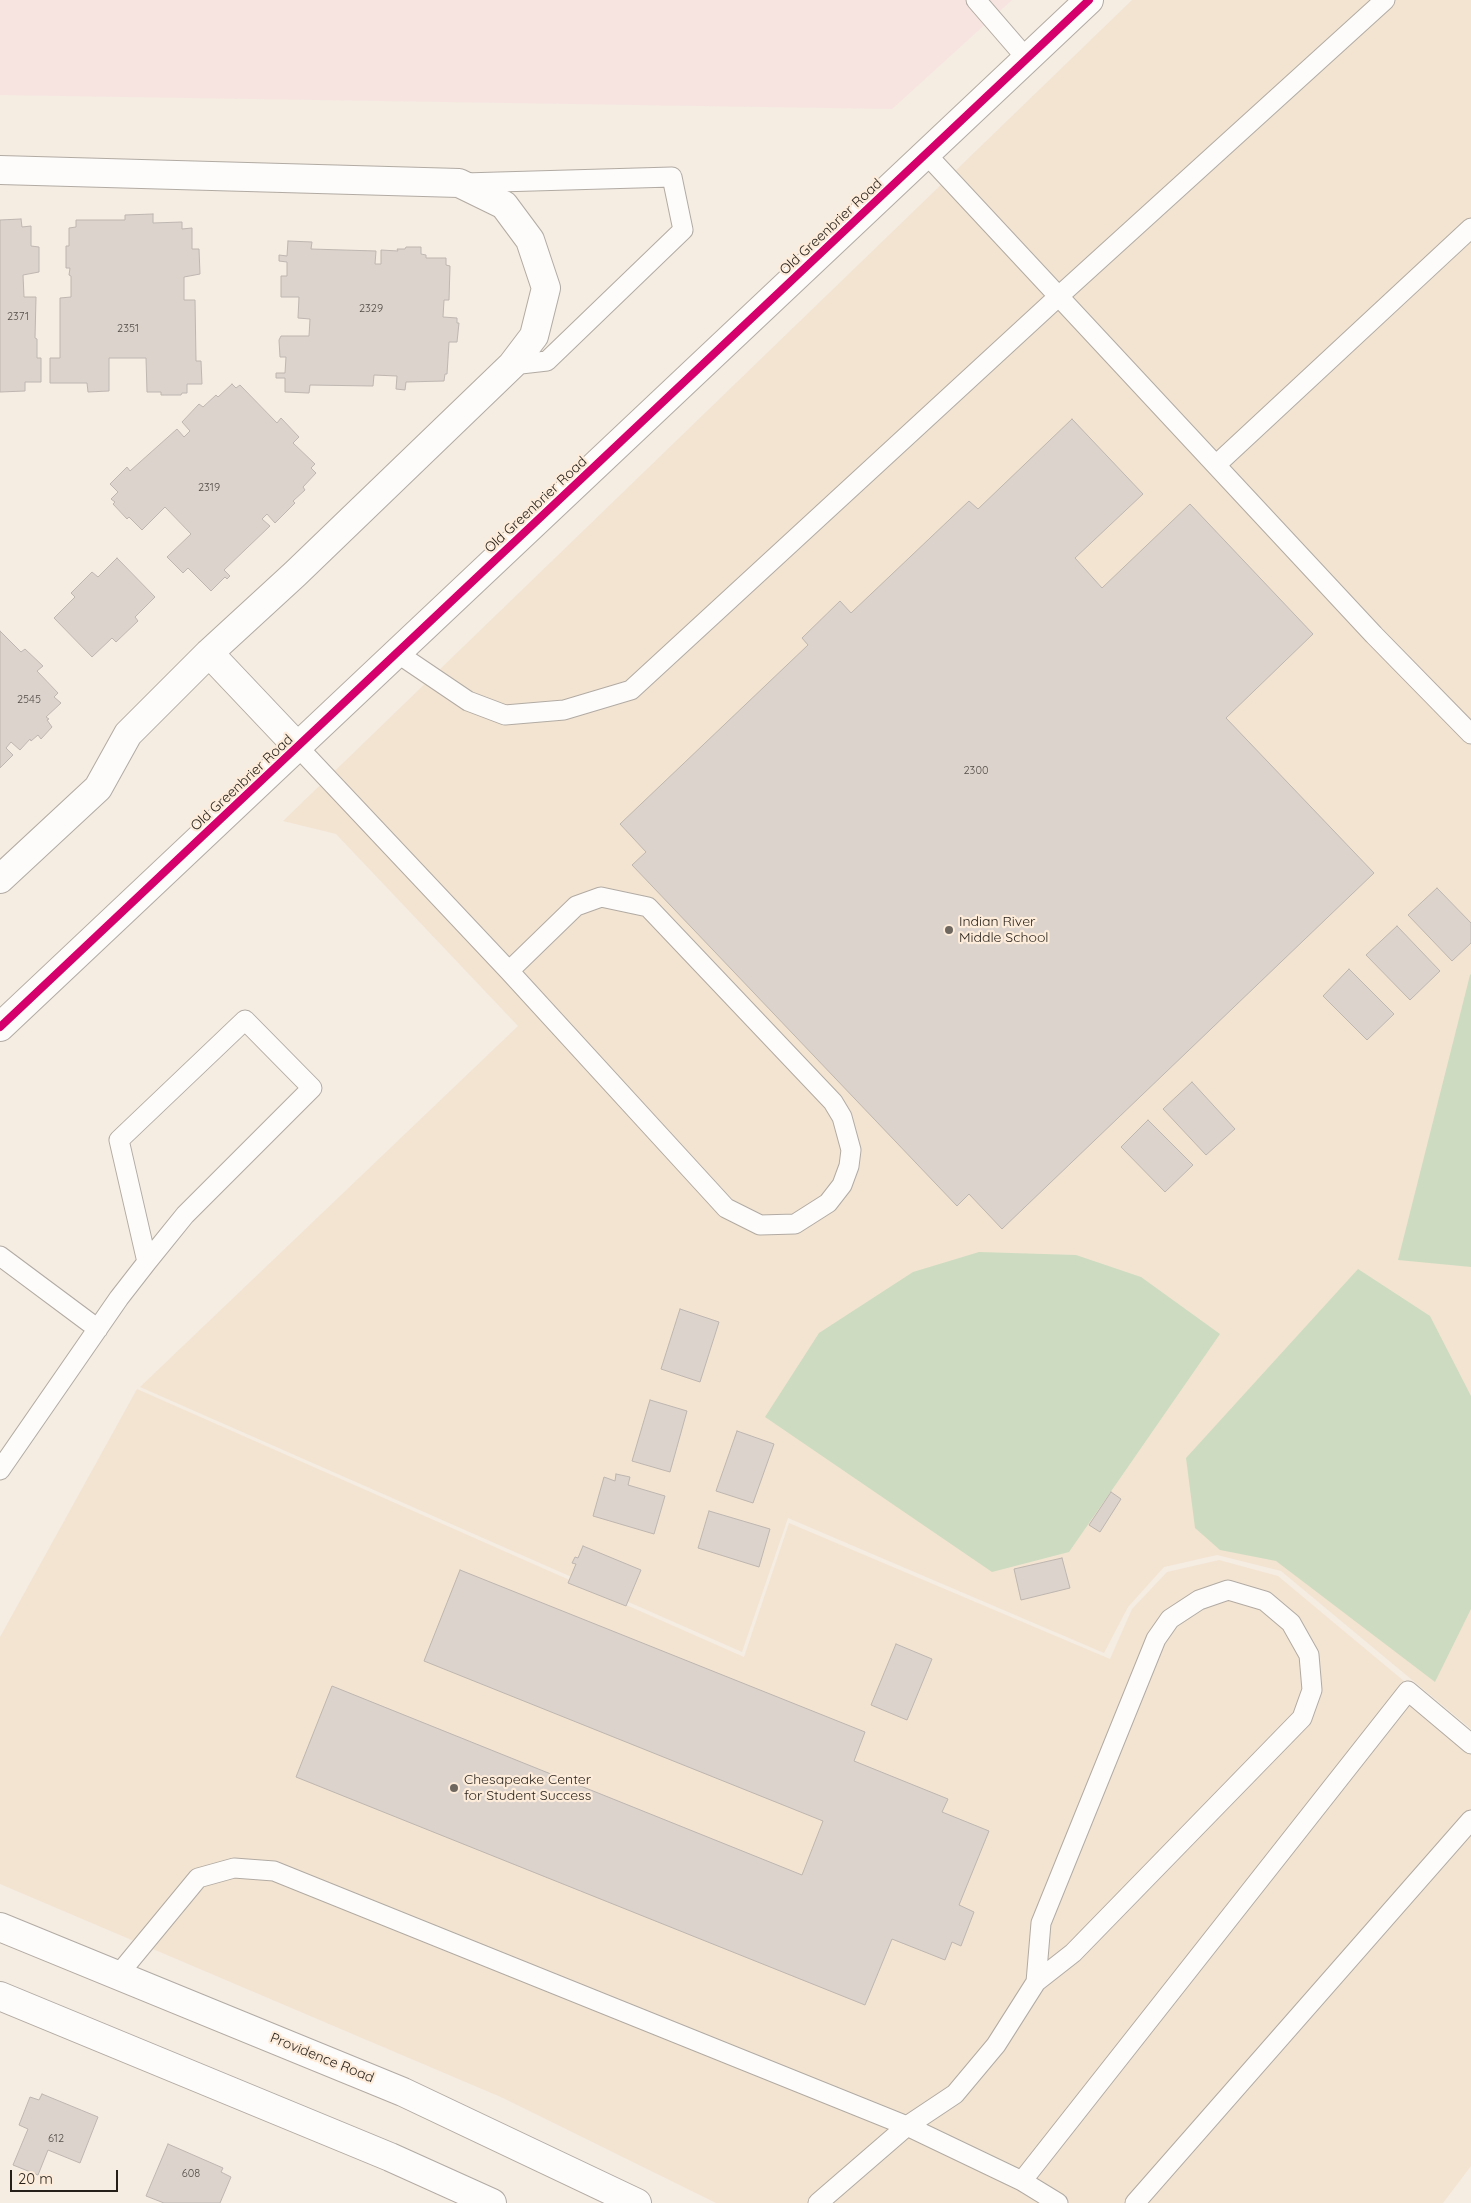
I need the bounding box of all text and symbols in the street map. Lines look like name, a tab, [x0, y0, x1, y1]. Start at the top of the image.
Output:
street label: Old Greenbrier Road	[776, 175, 886, 279]
house number: 2329	[359, 302, 383, 316]
house number: 2371	[7, 310, 29, 324]
house number: 2351	[117, 322, 139, 336]
street label: Old Greenbrier Road	[481, 453, 591, 557]
house number: 2319	[198, 481, 220, 495]
house number: 2545	[17, 693, 41, 707]
street label: Old Greenbrier Road	[187, 731, 297, 835]
house number: 2300	[964, 764, 988, 778]
place label: Indian River Middle School	[959, 914, 1049, 946]
marker: Indian River Middle School	[943, 924, 955, 936]
place label: Chesapeake Center for Student Success	[464, 1772, 591, 1804]
marker: Chesapeake Center for Student Success	[448, 1782, 460, 1794]
street label: Providence Road	[268, 2030, 376, 2086]
house number: 612	[48, 2132, 64, 2146]
scale bar	[12, 2160, 120, 2192]
house number: 608	[182, 2167, 200, 2181]
text: 20 m	[18, 2169, 53, 2188]

